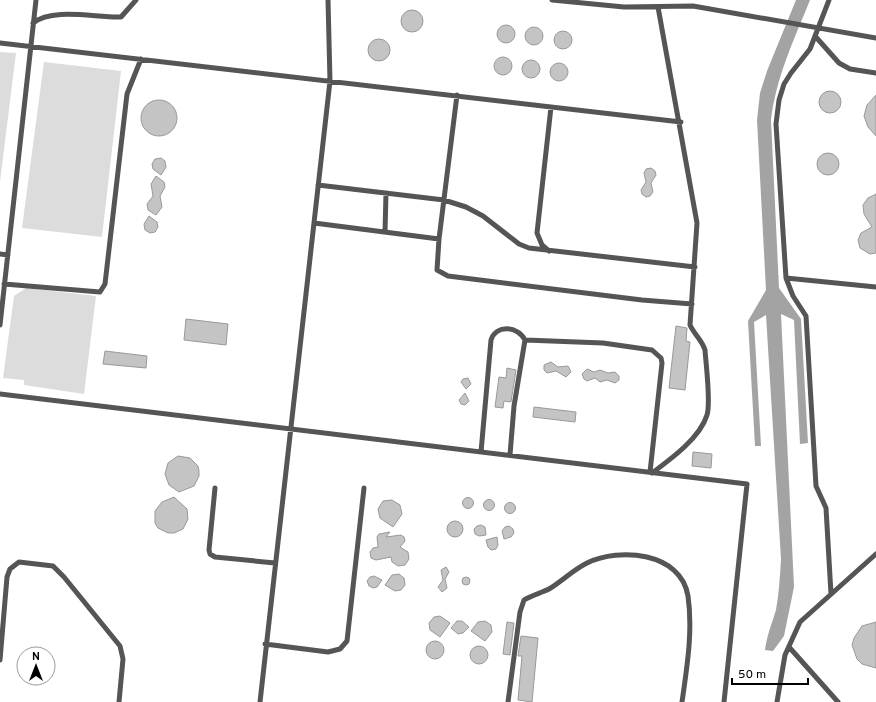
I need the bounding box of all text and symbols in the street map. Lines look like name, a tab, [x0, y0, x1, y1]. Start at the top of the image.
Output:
north arrow	[16, 646, 56, 686]
text: N	[32, 650, 40, 664]
scale bar	[732, 660, 808, 686]
text: 50 m	[738, 667, 766, 683]

